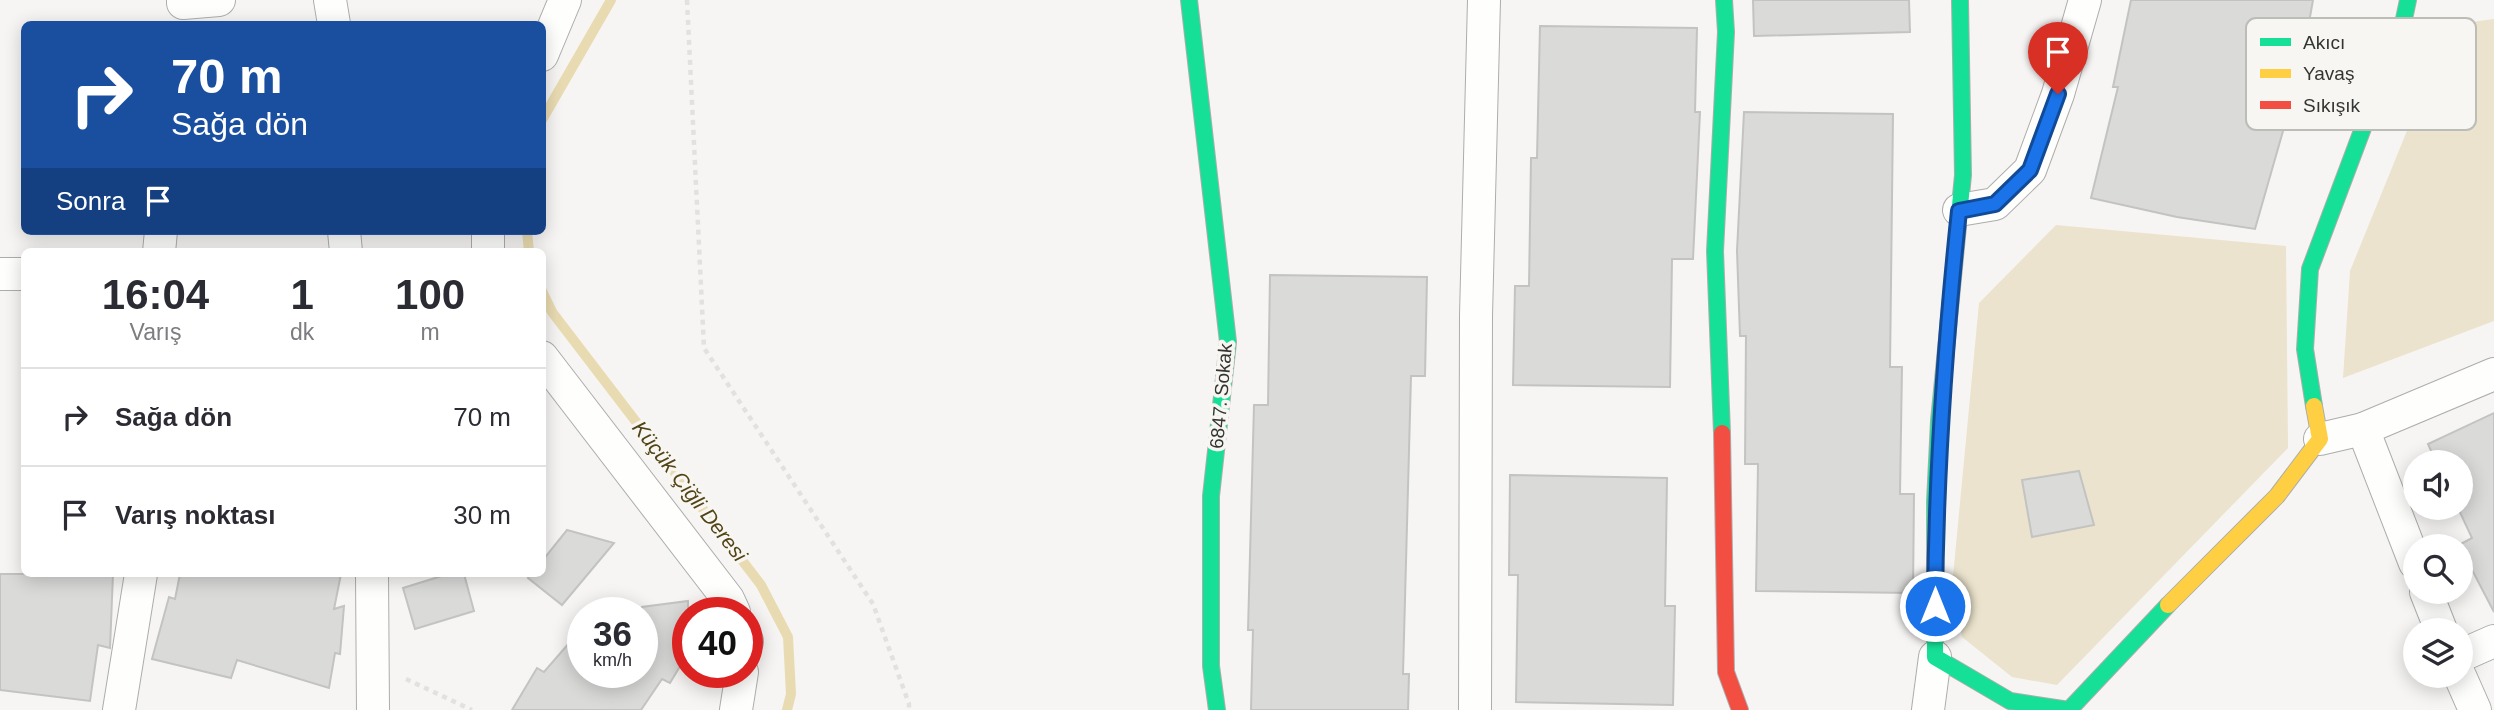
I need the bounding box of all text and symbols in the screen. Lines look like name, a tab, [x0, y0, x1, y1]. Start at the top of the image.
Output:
legend	[2246, 18, 2476, 130]
pin	[2028, 22, 2088, 94]
text: Akıcı	[2303, 32, 2345, 53]
icon: arrive	[2039, 33, 2077, 71]
icon: right	[56, 49, 147, 140]
text: 70 m	[171, 49, 283, 103]
text: Yavaş	[2303, 63, 2354, 84]
text: Sıkışık	[2303, 95, 2361, 116]
text: Sağa dön	[171, 106, 308, 142]
icon: arrive	[139, 182, 177, 220]
text: Sonra	[56, 186, 125, 216]
text: 16:04	[102, 271, 209, 318]
text: 1	[290, 271, 314, 318]
text: 100	[395, 271, 465, 318]
text: Varış	[130, 319, 182, 345]
text: dk	[290, 319, 314, 345]
text: m	[421, 319, 440, 345]
street label: 6847. Sokak	[1206, 342, 1236, 450]
icon: right	[56, 398, 94, 436]
text: Sağa dön	[115, 402, 232, 432]
text: 70 m	[453, 402, 511, 432]
water label: Küçük Çiğli Deresi	[628, 416, 753, 567]
map controls	[2403, 450, 2473, 688]
button: sound	[2403, 450, 2473, 520]
icon: arrive	[56, 496, 94, 534]
text: Varış noktası	[115, 500, 275, 530]
text: 30 m	[453, 500, 511, 530]
button: search	[2403, 534, 2473, 604]
position arrow	[1898, 569, 1972, 643]
speed limit sign: 40	[672, 597, 763, 688]
text: 36	[593, 614, 632, 653]
button: layers	[2403, 618, 2473, 688]
text: km/h	[593, 650, 632, 670]

